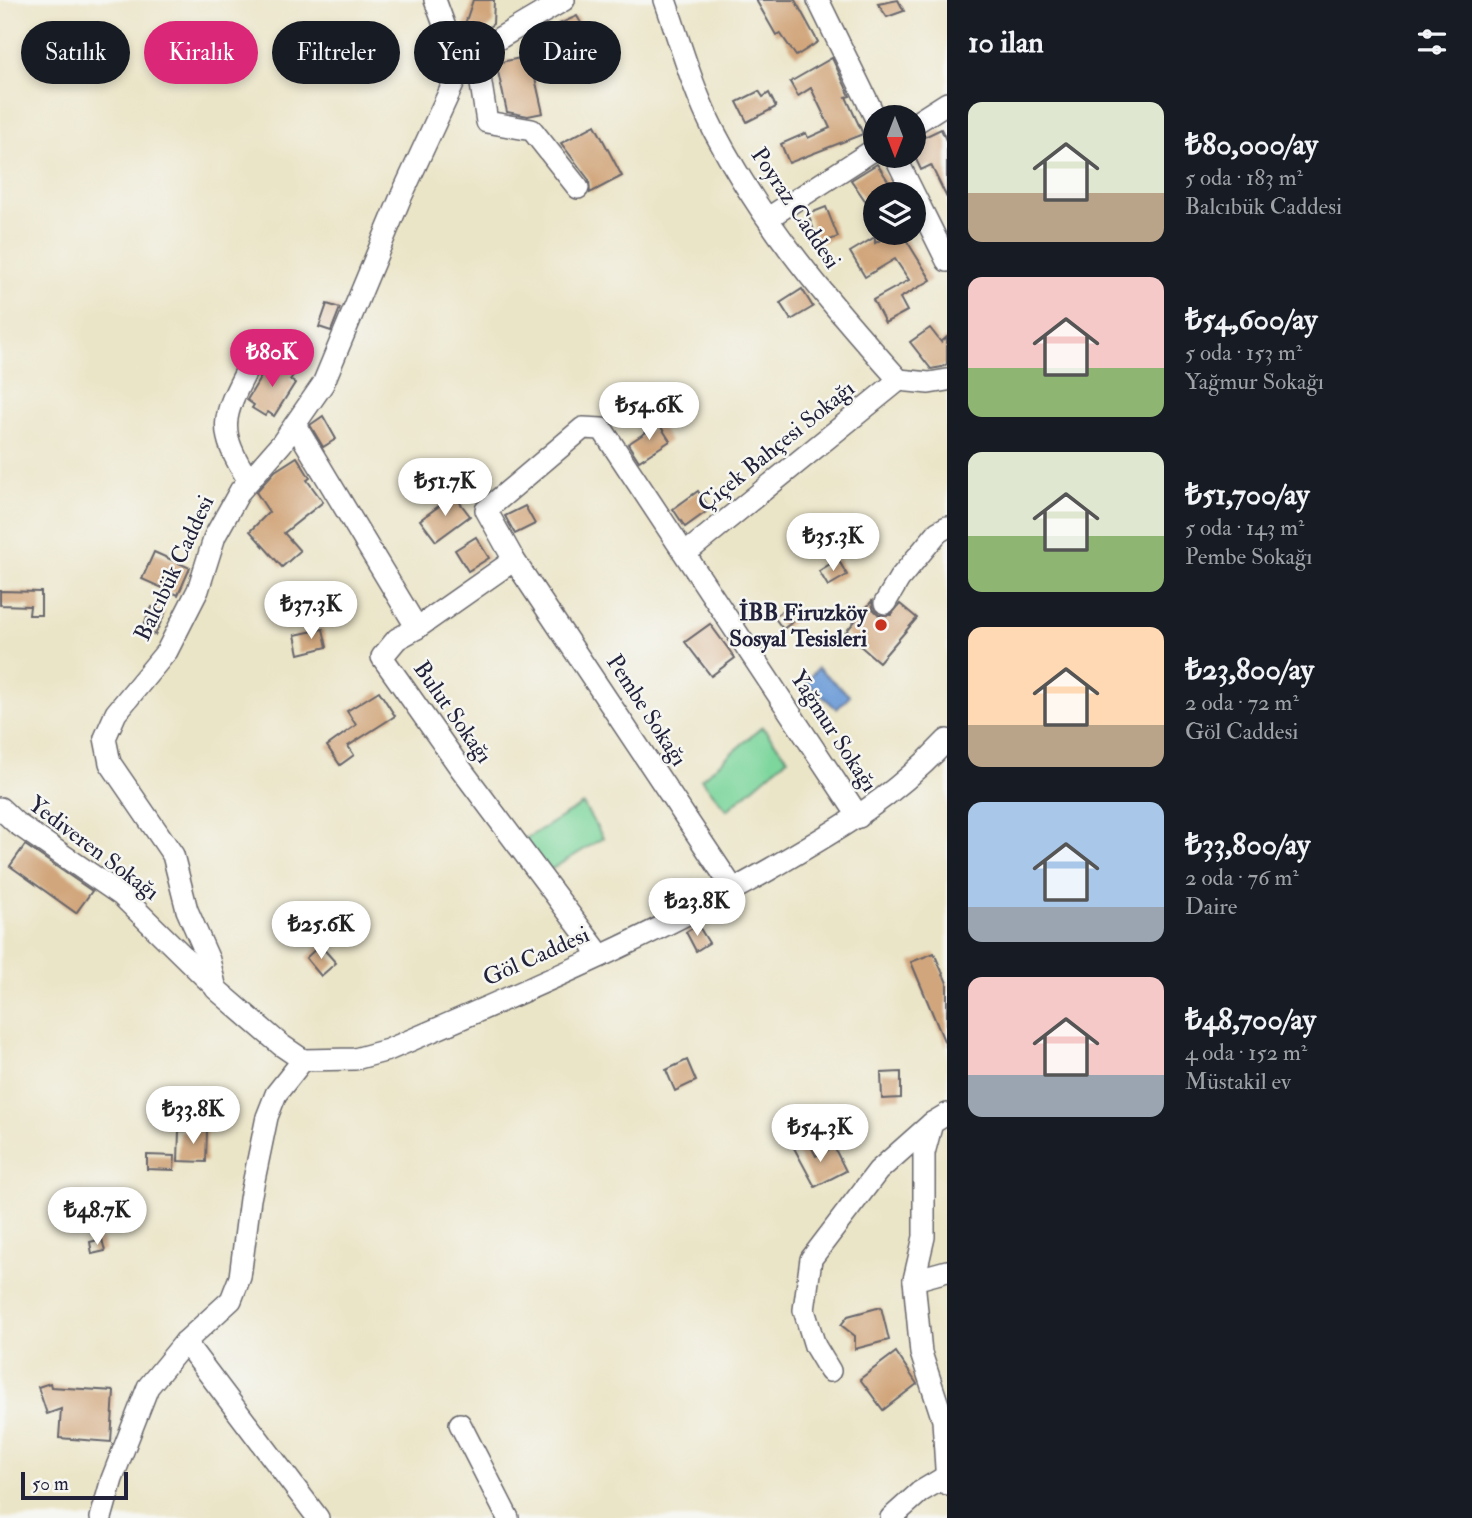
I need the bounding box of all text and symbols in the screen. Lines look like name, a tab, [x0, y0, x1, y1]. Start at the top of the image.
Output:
chip: Satılık	[21, 21, 130, 84]
chip: Kiralık	[144, 21, 258, 84]
chip: Filtreler	[272, 21, 400, 84]
chip: Yeni	[414, 21, 505, 84]
chip: Daire	[519, 21, 621, 84]
icon: filters	[1413, 23, 1451, 61]
text: 10 ilan	[968, 24, 1044, 61]
north arrow	[863, 105, 926, 168]
map controls	[863, 105, 926, 245]
text: ₺80,000/ay	[1185, 126, 1318, 163]
icon: home	[1024, 130, 1108, 214]
street label: Poyraz Caddesi	[745, 142, 847, 274]
text: 5 oda · 183 m²	[1185, 163, 1303, 192]
button: layers	[863, 182, 926, 245]
text: Balcıbük Caddesi	[1185, 192, 1342, 221]
text: ₺54,600/ay	[1185, 301, 1317, 338]
icon: home	[1024, 305, 1108, 389]
pin: ₺80K	[231, 330, 313, 389]
text: ₺80K	[246, 337, 298, 366]
text: 5 oda · 153 m²	[1185, 338, 1302, 367]
text: Yağmur Sokağı	[1185, 367, 1324, 396]
street label: Çiçek Bahçesi Sokağı	[692, 374, 860, 518]
pin: ₺54.6K	[592, 382, 706, 442]
text: ₺54.6K	[615, 390, 683, 419]
pin: ₺51.7K	[388, 458, 502, 518]
text: ₺51.7K	[414, 466, 476, 495]
text: ₺51,700/ay	[1185, 476, 1310, 513]
icon: home	[1024, 480, 1108, 564]
street label: Balcıbük Caddesi	[128, 491, 220, 645]
text: 5 oda · 143 m²	[1185, 513, 1305, 542]
pin: ₺35.3K	[776, 514, 890, 573]
text: ₺35.3K	[802, 521, 864, 550]
text: Pembe Sokağı	[1185, 542, 1312, 571]
pin: ₺37.3K	[254, 582, 368, 641]
text: ₺37.3K	[280, 589, 342, 618]
place label: İBB Firuzköy Sosyal Tesisleri	[729, 598, 868, 654]
marker: İBB Firuzköy Sosyal Tesisleri	[873, 617, 889, 633]
street label: Pembe Sokağı	[600, 649, 694, 771]
text: ₺23,800/ay	[1185, 651, 1314, 688]
street label: Bulut Sokağı	[407, 655, 499, 769]
icon: home	[1024, 655, 1108, 739]
street label: Yağmur Sokağı	[784, 665, 884, 797]
text: 2 oda · 72 m²	[1185, 688, 1299, 717]
text: Göl Caddesi	[1185, 717, 1298, 746]
street label: Yediveren Sokağı	[23, 789, 165, 907]
text: ₺33,800/ay	[1185, 826, 1310, 863]
icon: home	[1024, 830, 1108, 914]
text: 2 oda · 76 m²	[1185, 863, 1299, 892]
pin: ₺23.8K	[640, 878, 754, 938]
text: ₺23.8K	[665, 886, 729, 915]
text: Daire	[1185, 892, 1237, 921]
pin: ₺25.6K	[264, 902, 378, 961]
text: ₺25.6K	[288, 909, 354, 938]
street label: Göl Caddesi	[478, 920, 594, 992]
text: ₺48,700/ay	[1185, 1001, 1316, 1038]
icon: home	[1024, 1005, 1108, 1089]
text: 4 oda · 152 m²	[1185, 1038, 1307, 1067]
text: Müstakil ev	[1185, 1067, 1291, 1096]
pin: ₺33.8K	[136, 1086, 250, 1146]
text: ₺33.8K	[162, 1094, 224, 1123]
pin: ₺54.3K	[763, 1104, 877, 1164]
text: ₺54.3K	[788, 1112, 852, 1141]
pin: ₺48.7K	[40, 1188, 154, 1247]
text: ₺48.7K	[64, 1195, 130, 1224]
scale bar	[21, 1469, 128, 1501]
text: 50 m	[32, 1472, 69, 1496]

